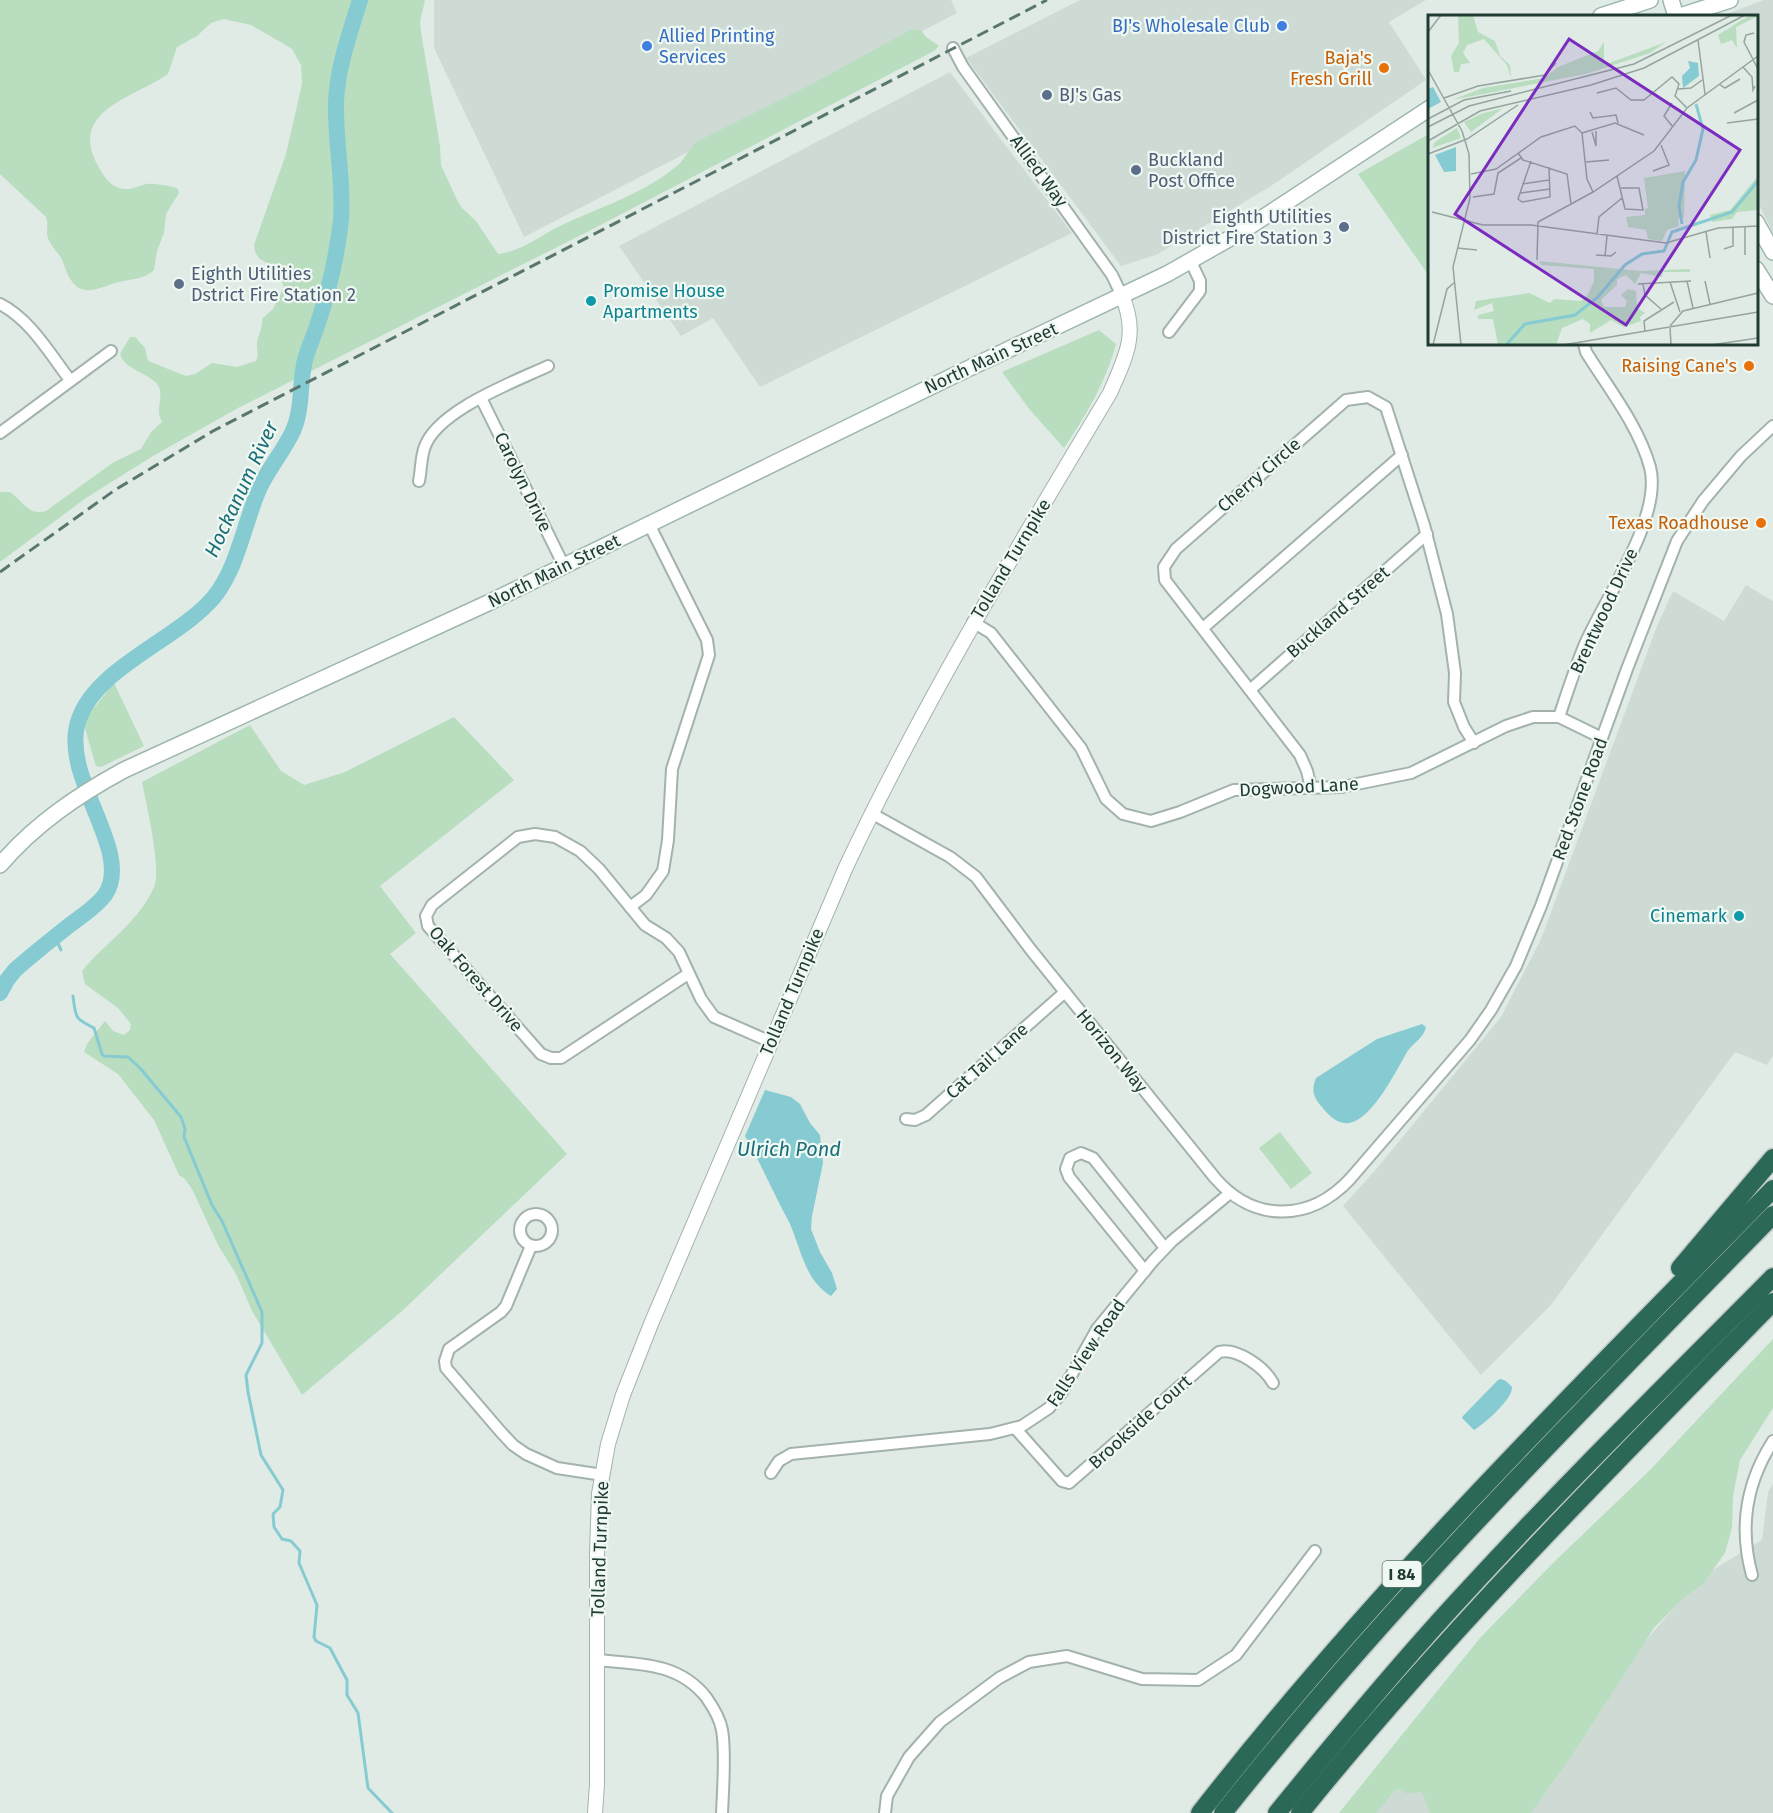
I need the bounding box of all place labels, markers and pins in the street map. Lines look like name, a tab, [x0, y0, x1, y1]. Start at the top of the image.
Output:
place label: BJ's Wholesale Club	[1112, 15, 1270, 37]
marker: BJ's Wholesale Club	[1275, 19, 1289, 33]
place label: Allied Printing Services	[659, 25, 775, 68]
marker: Allied Printing Services	[640, 39, 654, 53]
place label: Baja's Fresh Grill	[1290, 47, 1372, 90]
marker: Baja's Fresh Grill	[1377, 61, 1391, 75]
place label: BJ's Gas	[1059, 84, 1121, 106]
marker: BJ's Gas	[1040, 88, 1054, 102]
place label: Buckland Post Office	[1148, 149, 1235, 192]
marker: Buckland Post Office	[1129, 163, 1143, 177]
place label: Eighth Utilities District Fire Station 3	[1162, 206, 1332, 249]
marker: Eighth Utilities District Fire Station 3	[1337, 220, 1351, 234]
place label: Eighth Utilities Dstrict Fire Station 2	[191, 263, 356, 306]
marker: Eighth Utilities Dstrict Fire Station 2	[172, 277, 186, 291]
place label: Promise House Apartments	[603, 280, 725, 323]
marker: Promise House Apartments	[584, 294, 598, 308]
place label: Raising Cane's	[1621, 355, 1737, 377]
marker: Raising Cane's	[1742, 359, 1756, 373]
place label: Texas Roadhouse	[1609, 512, 1749, 534]
marker: Texas Roadhouse	[1754, 516, 1768, 530]
place label: Cinemark	[1650, 905, 1728, 927]
marker: Cinemark	[1732, 909, 1746, 923]

